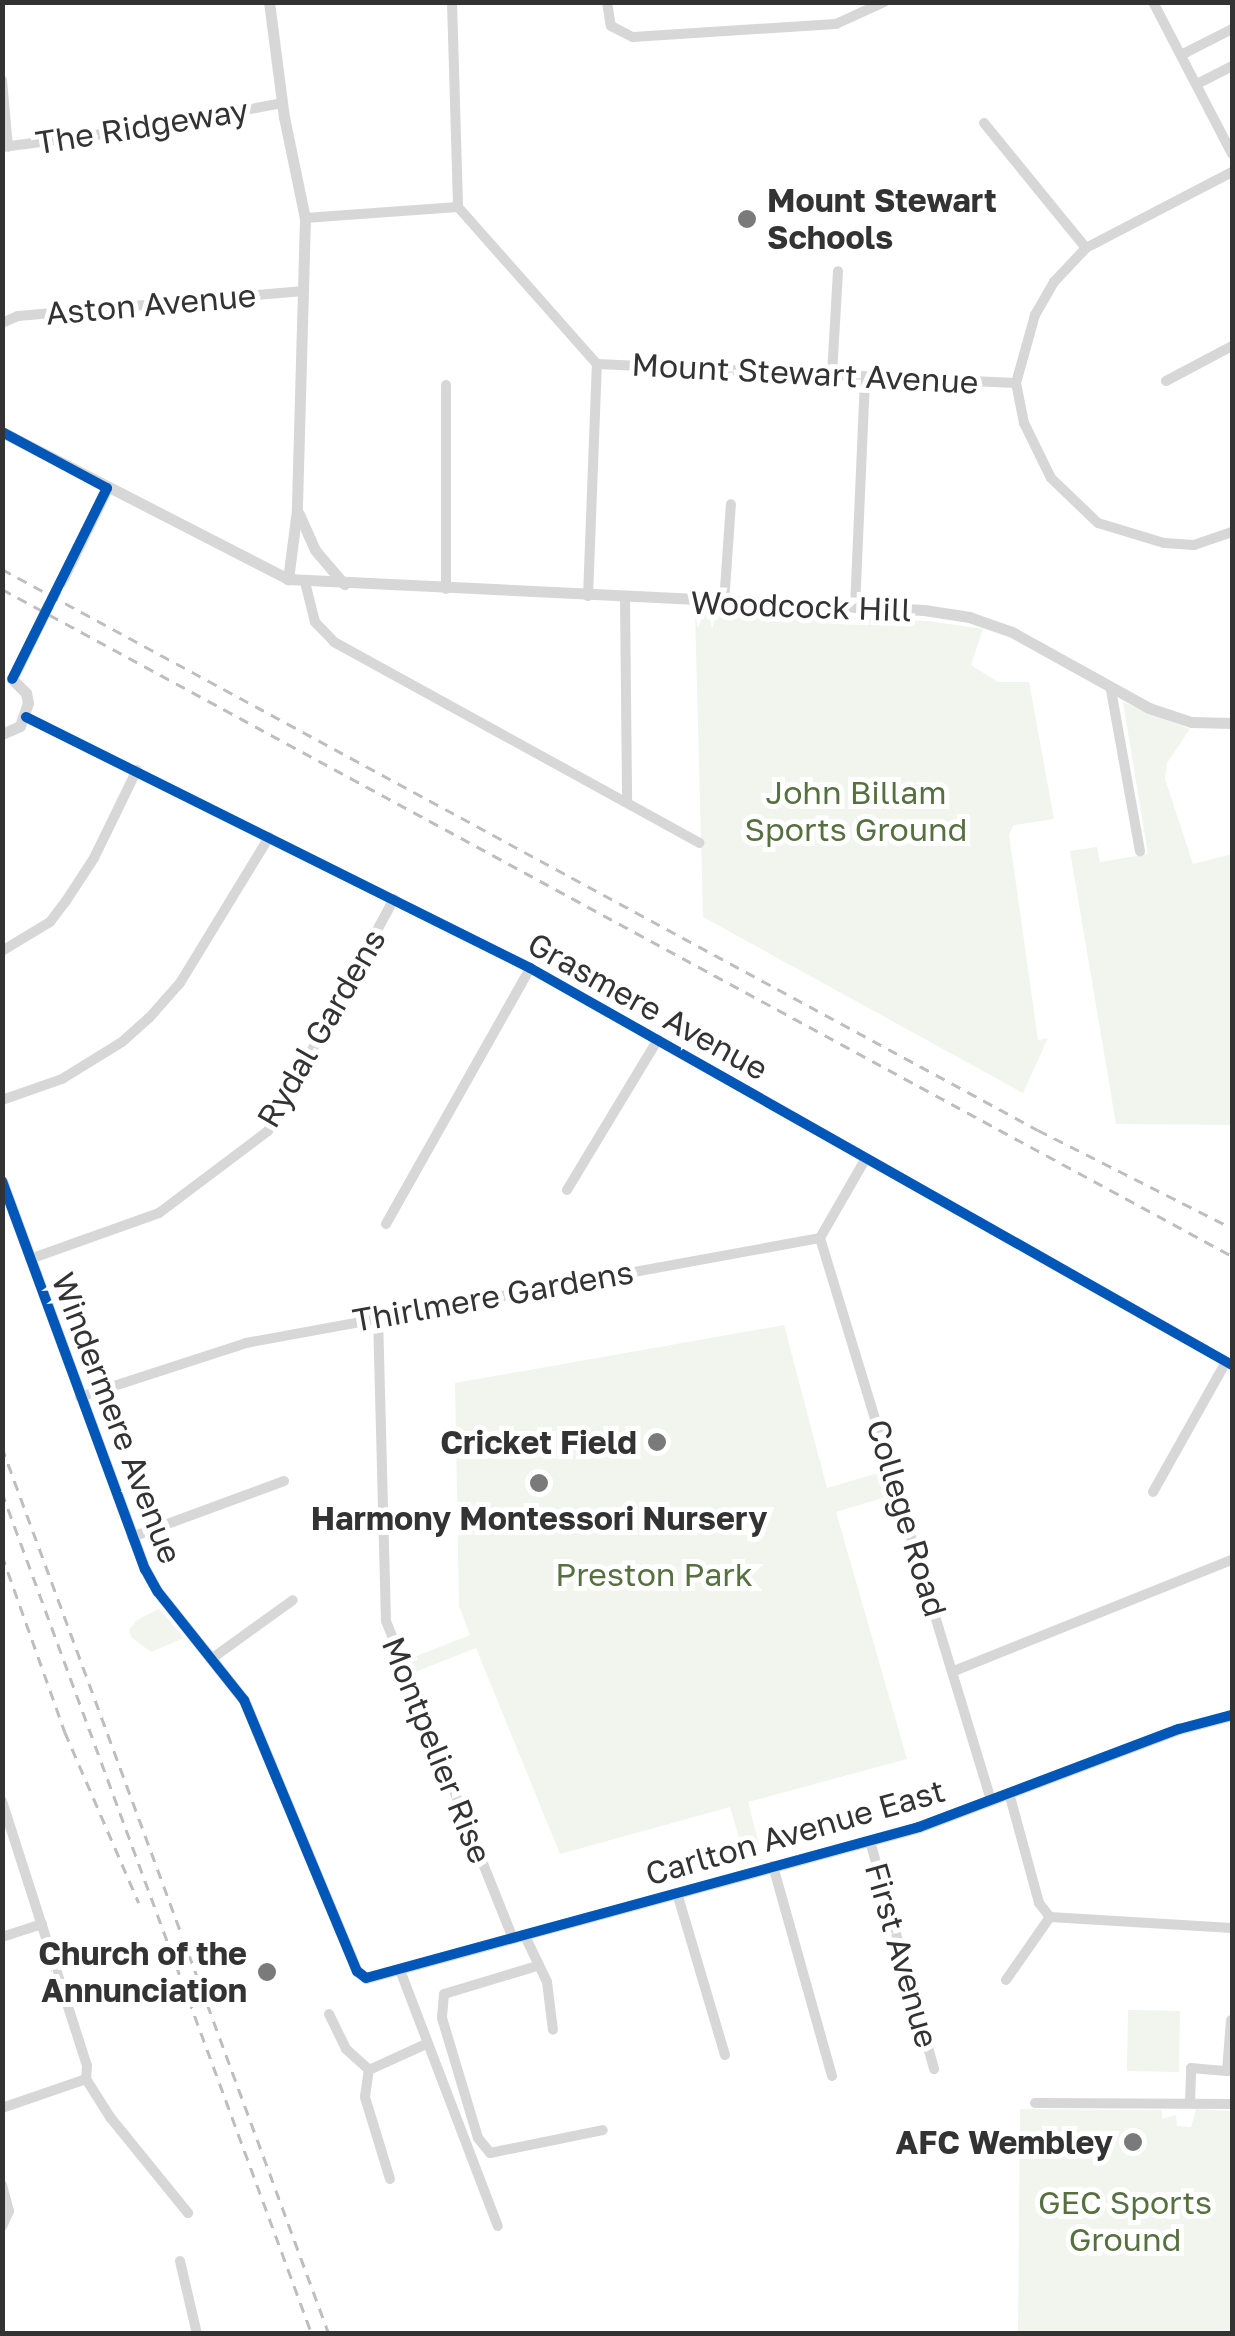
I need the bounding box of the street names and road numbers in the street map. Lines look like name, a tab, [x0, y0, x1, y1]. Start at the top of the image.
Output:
street label: The Ridgeway	[33, 90, 251, 162]
street label: Aston Avenue	[44, 276, 258, 332]
street label: Mount Stewart Avenue	[631, 345, 979, 401]
street label: Woodcock Hill	[690, 583, 912, 629]
street label: Rydal Gardens	[249, 922, 393, 1134]
street label: Grasmere Avenue	[521, 924, 775, 1088]
street label: Thirlmere Gardens	[350, 1252, 636, 1340]
street label: Windermere Avenue	[44, 1267, 190, 1569]
street label: College Road	[859, 1415, 955, 1621]
street label: Montpelier Rise	[374, 1631, 500, 1869]
street label: Carlton Avenue East	[641, 1771, 949, 1893]
street label: First Avenue	[857, 1858, 947, 2052]

